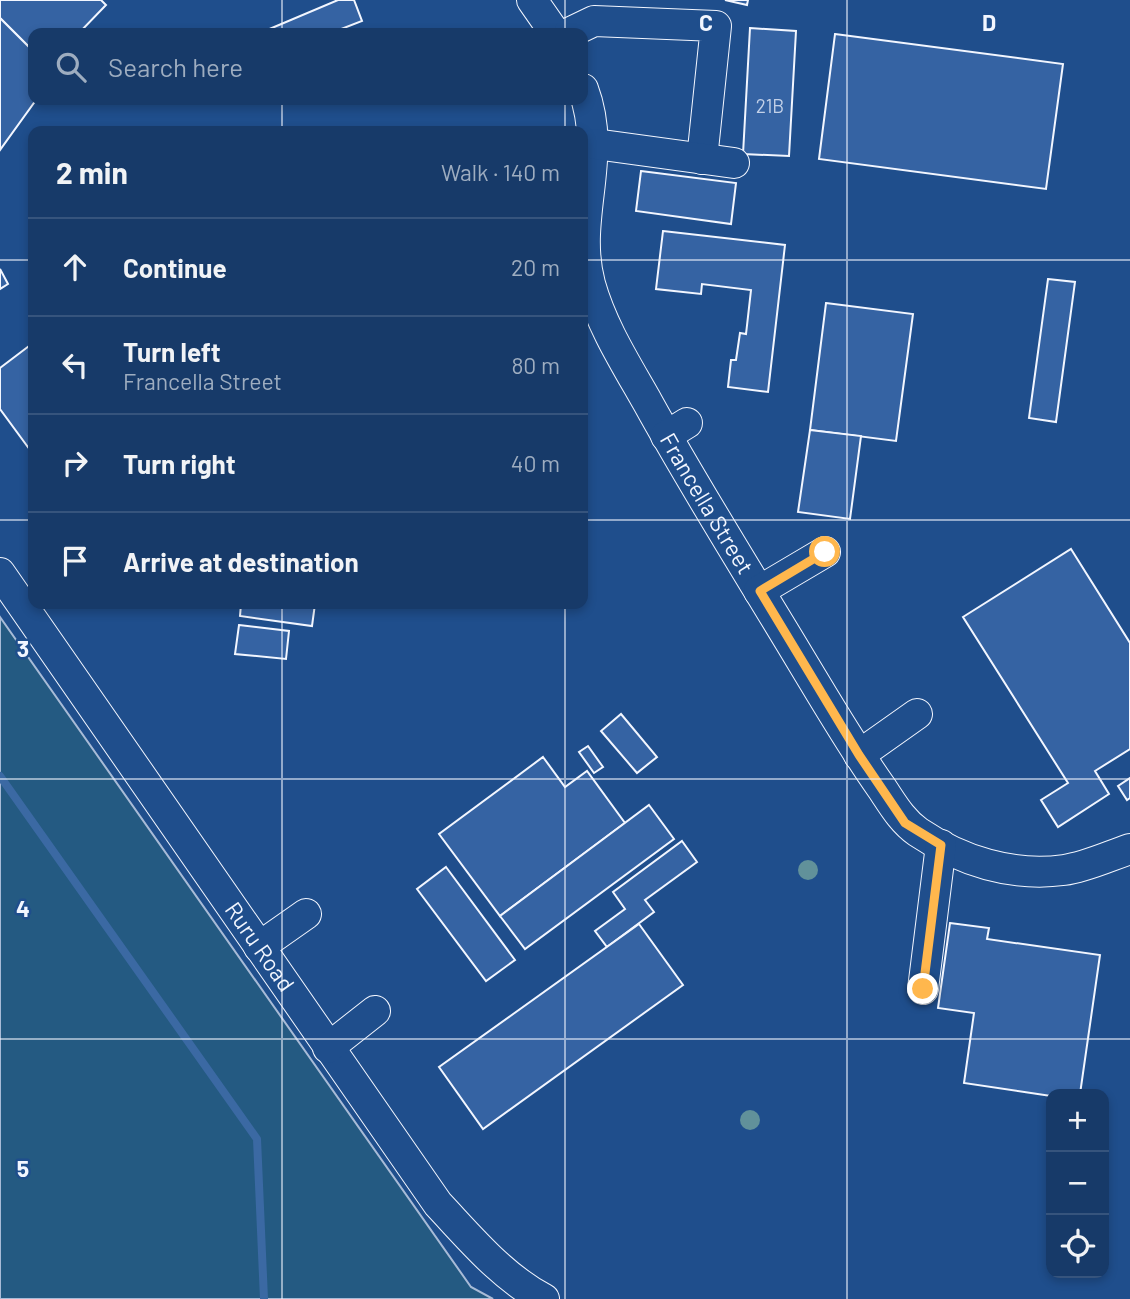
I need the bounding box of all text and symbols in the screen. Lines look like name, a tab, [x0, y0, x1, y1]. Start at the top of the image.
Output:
text: C	[699, 8, 713, 36]
text: D	[982, 8, 996, 36]
search box	[28, 28, 588, 105]
icon: search	[52, 48, 90, 86]
text: Search here	[108, 51, 243, 82]
house number: 21B	[756, 94, 784, 117]
text: 2 min	[56, 154, 128, 190]
text: Walk · 140 m	[441, 158, 560, 186]
icon: ahead	[56, 248, 94, 286]
text: Continue	[123, 252, 227, 283]
text: 20 m	[511, 253, 560, 281]
text: Turn left	[123, 336, 221, 367]
icon: left	[56, 346, 94, 384]
text: 80 m	[511, 351, 560, 379]
text: Francella Street	[123, 367, 282, 395]
street label: Francella Street	[655, 428, 760, 579]
icon: right	[56, 444, 94, 482]
text: Turn right	[123, 448, 236, 479]
text: 40 m	[511, 449, 560, 477]
route start	[809, 536, 840, 567]
icon: arrive	[56, 542, 94, 580]
text: Arrive at destination	[123, 546, 359, 577]
text: 3	[17, 634, 29, 662]
text: 4	[16, 894, 30, 922]
street label: Ruru Road	[220, 896, 301, 996]
route end	[907, 973, 938, 1004]
map controls	[1046, 1089, 1109, 1278]
button: +	[1046, 1089, 1109, 1152]
button: −	[1046, 1152, 1109, 1215]
text: 5	[17, 1154, 29, 1182]
button: locate	[1046, 1215, 1109, 1278]

